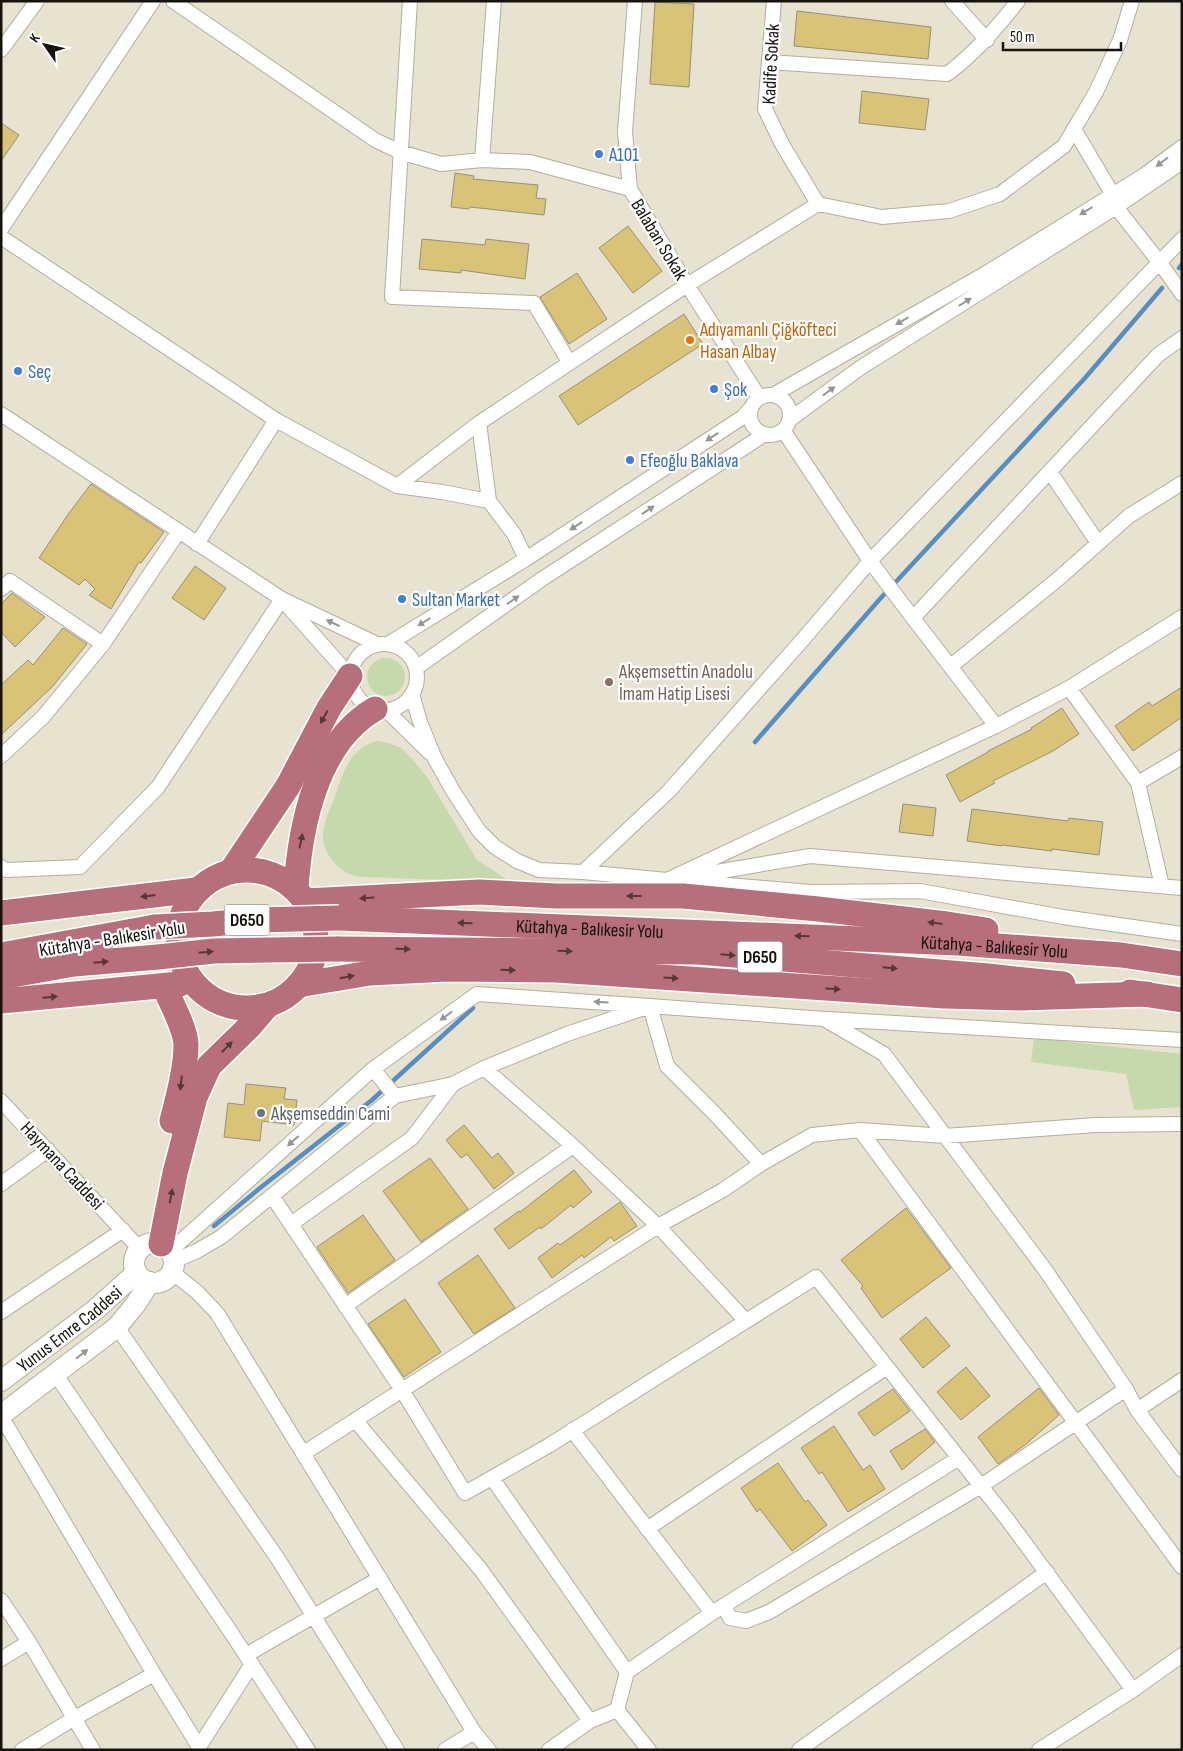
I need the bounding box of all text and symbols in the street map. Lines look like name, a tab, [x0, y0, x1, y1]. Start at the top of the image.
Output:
north arrow	[20, 20, 70, 70]
scale bar	[1003, 20, 1120, 52]
street label: Kadife Sokak	[758, 22, 785, 105]
text: 50 m	[1010, 28, 1035, 47]
text: K	[26, 30, 44, 46]
place label: A101	[608, 144, 639, 167]
marker: A101	[593, 148, 605, 160]
one-way arrow	[1155, 157, 1169, 167]
street label: Balaban Sokak	[625, 195, 692, 285]
one-way arrow	[1080, 206, 1093, 216]
one-way arrow	[958, 298, 972, 307]
one-way arrow	[895, 317, 908, 326]
place label: Adıyamanlı Çiğköfteci Hasan Albay	[699, 319, 836, 364]
marker: Adıyamanlı Çiğköfteci Hasan Albay	[684, 334, 696, 346]
place label: Seç	[28, 361, 51, 384]
marker: Seç	[12, 365, 24, 377]
place label: Şok	[724, 379, 748, 402]
marker: Şok	[708, 383, 720, 395]
one-way arrow	[822, 386, 836, 396]
one-way arrow	[705, 433, 719, 442]
place label: Efeoğlu Baklava	[640, 450, 739, 473]
marker: Efeoğlu Baklava	[624, 454, 636, 466]
one-way arrow	[642, 505, 655, 515]
one-way arrow	[569, 521, 583, 531]
place label: Sultan Market	[412, 589, 500, 612]
marker: Sultan Market	[396, 593, 408, 605]
one-way arrow	[506, 595, 520, 605]
one-way arrow	[417, 617, 430, 626]
one-way arrow	[326, 619, 340, 627]
place label: Akşemsettin Anadolu İmam Hatip Lisesi	[618, 661, 753, 706]
marker: Akşemsettin Anadolu İmam Hatip Lisesi	[603, 676, 615, 688]
one-way arrow	[319, 710, 328, 724]
one-way arrow	[297, 833, 305, 849]
one-way arrow	[140, 892, 156, 900]
one-way arrow	[626, 892, 642, 900]
one-way arrow	[358, 894, 374, 902]
road number: D650	[224, 904, 270, 936]
street label: Kütahya - Balıkesir Yolu	[516, 915, 664, 944]
street label: Kütahya - Balıkesir Yolu	[38, 917, 187, 962]
one-way arrow	[456, 919, 472, 927]
one-way arrow	[927, 919, 943, 927]
one-way arrow	[794, 932, 810, 940]
street label: Kütahya - Balıkesir Yolu	[920, 932, 1069, 964]
road number: D650	[738, 942, 782, 972]
one-way arrow	[395, 945, 411, 953]
one-way arrow	[558, 947, 574, 955]
one-way arrow	[199, 948, 215, 956]
one-way arrow	[720, 951, 736, 959]
one-way arrow	[94, 958, 110, 966]
one-way arrow	[882, 964, 898, 972]
one-way arrow	[501, 966, 517, 974]
one-way arrow	[339, 973, 355, 981]
one-way arrow	[663, 975, 679, 983]
one-way arrow	[825, 986, 841, 994]
one-way arrow	[42, 993, 58, 1001]
one-way arrow	[593, 998, 609, 1006]
one-way arrow	[439, 1011, 453, 1021]
one-way arrow	[221, 1041, 233, 1053]
one-way arrow	[177, 1075, 185, 1091]
place label: Akşemseddin Cami	[270, 1103, 390, 1126]
marker: Akşemseddin Cami	[255, 1107, 267, 1119]
street label: Haymana Caddesi	[15, 1117, 109, 1215]
one-way arrow	[286, 1135, 299, 1146]
one-way arrow	[167, 1188, 175, 1204]
street label: Yunus Emre Caddesi	[13, 1281, 127, 1378]
one-way arrow	[75, 1349, 88, 1360]

